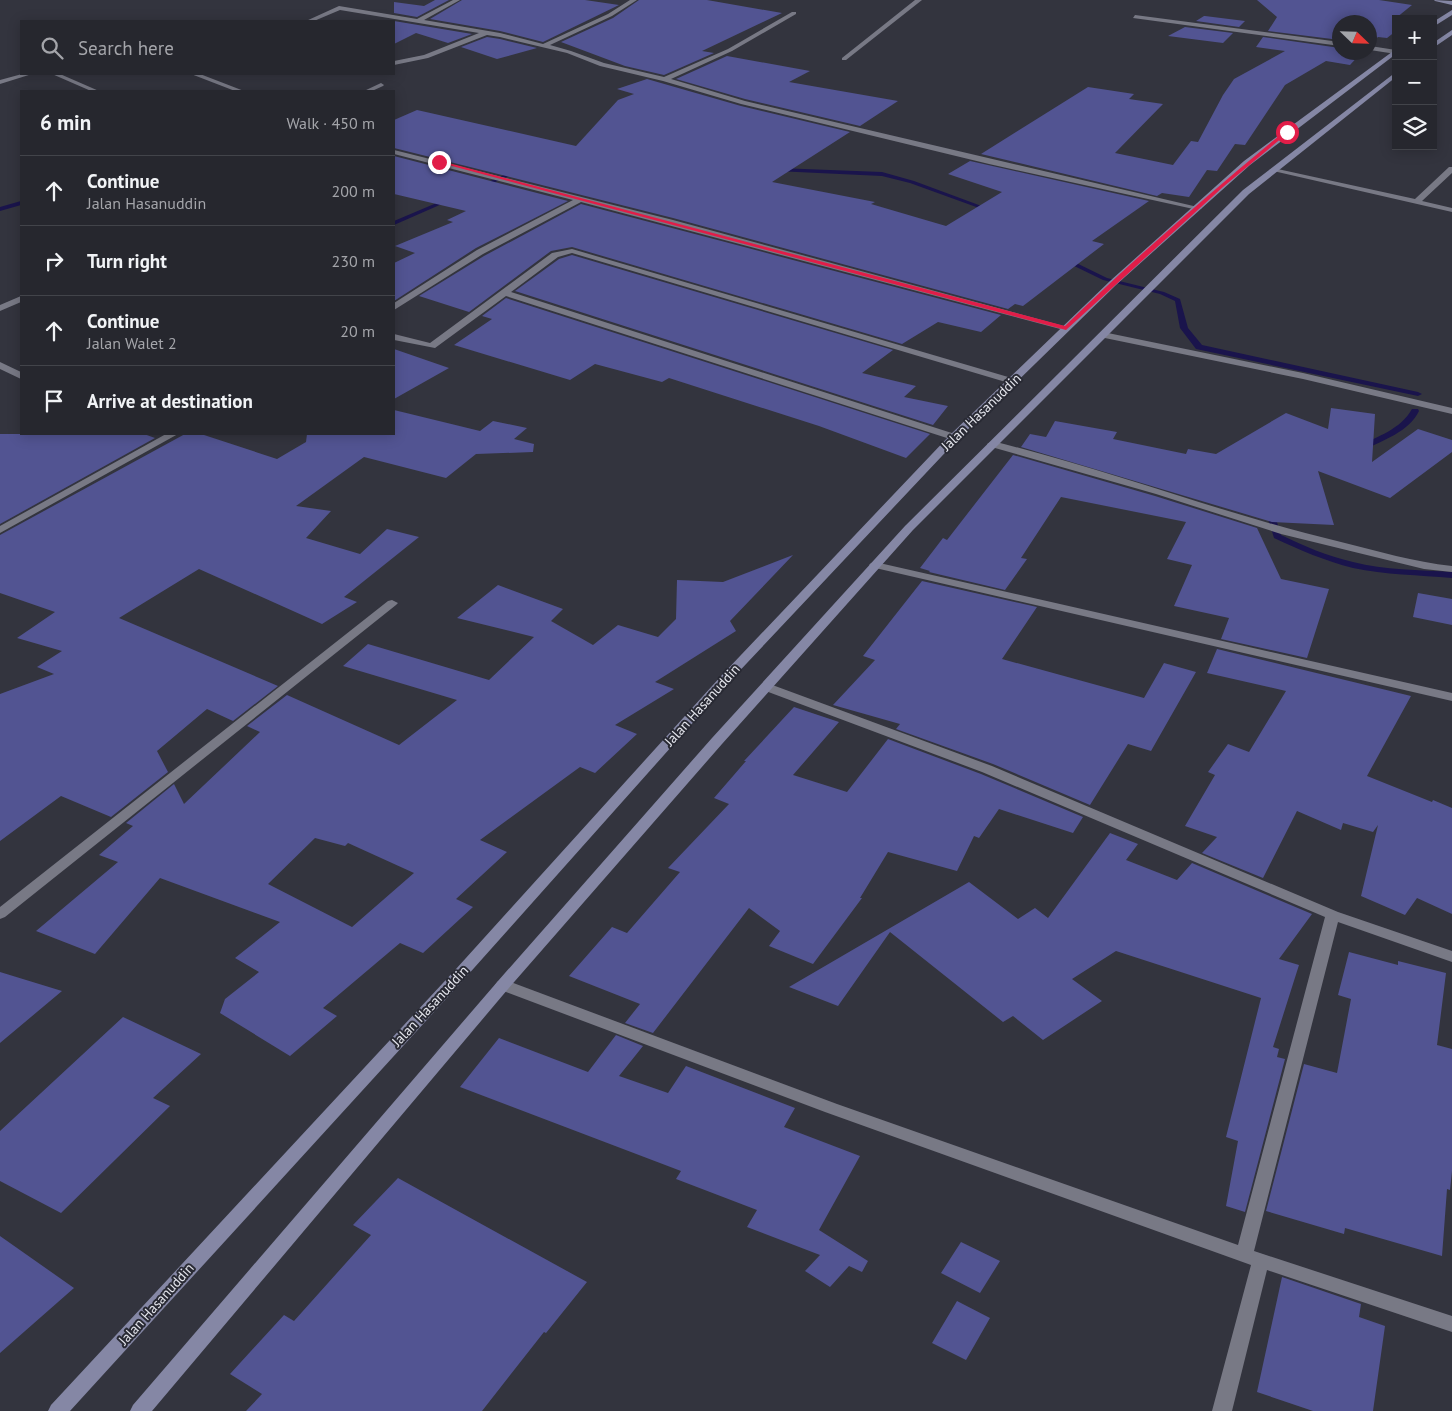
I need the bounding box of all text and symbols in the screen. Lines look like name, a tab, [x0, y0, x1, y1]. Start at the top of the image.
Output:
north arrow	[1332, 15, 1377, 60]
map controls	[1392, 15, 1437, 150]
button: +	[1392, 15, 1437, 60]
search box	[20, 20, 395, 75]
icon: search	[38, 34, 66, 62]
text: Search here	[78, 36, 174, 60]
button: −	[1392, 60, 1437, 105]
button: layers	[1392, 105, 1437, 150]
text: 6 min	[40, 109, 91, 136]
text: Walk · 450 m	[286, 113, 375, 133]
route start	[1276, 121, 1299, 144]
route end	[428, 151, 451, 174]
text: Continue	[87, 169, 159, 193]
icon: ahead	[40, 177, 68, 205]
text: 200 m	[332, 181, 375, 201]
text: Jalan Hasanuddin	[87, 193, 206, 213]
icon: right	[40, 247, 68, 275]
text: Turn right	[87, 249, 167, 273]
text: 230 m	[332, 251, 375, 271]
text: Continue	[87, 309, 159, 333]
icon: ahead	[40, 317, 68, 345]
text: 20 m	[340, 321, 375, 341]
text: Jalan Walet 2	[87, 333, 177, 353]
street label: Jalan Hasanuddin	[937, 369, 1025, 455]
icon: arrive	[40, 387, 68, 415]
text: Arrive at destination	[87, 389, 253, 413]
street label: Jalan Hasanuddin	[660, 660, 744, 751]
street label: Jalan Hasanuddin	[387, 962, 472, 1051]
street label: Jalan Hasanuddin	[114, 1259, 198, 1350]

